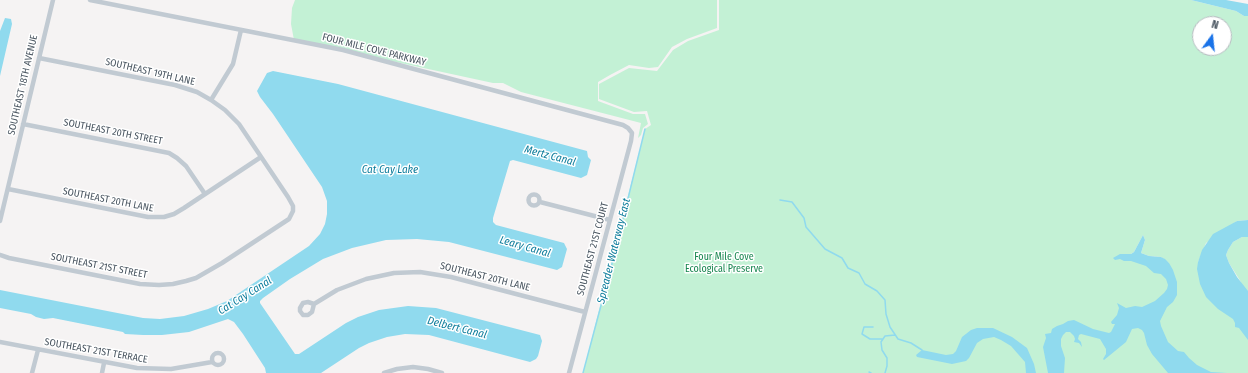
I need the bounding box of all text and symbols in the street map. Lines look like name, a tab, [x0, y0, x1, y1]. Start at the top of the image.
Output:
north arrow	[1192, 16, 1232, 56]
text: N	[1210, 18, 1220, 32]
street label: FOUR MILE COVE PARKWAY	[321, 31, 427, 69]
street label: SOUTHEAST 18TH AVENUE	[6, 34, 40, 136]
street label: SOUTHEAST 19TH LANE	[104, 56, 196, 88]
street label: SOUTHEAST 20TH STREET	[62, 117, 164, 147]
water label: Mertz Canal	[523, 143, 577, 169]
water label: Cat Cay Lake	[362, 163, 418, 177]
street label: SOUTHEAST 20TH LANE	[62, 185, 154, 215]
water label: Spreader Waterway East	[595, 197, 633, 305]
street label: SOUTHEAST 21ST COURT	[575, 201, 611, 297]
water label: Leary Canal	[498, 233, 552, 261]
street label: SOUTHEAST 21ST STREET	[50, 251, 148, 281]
park label: Four Mile Cove Ecological Preserve	[685, 251, 763, 274]
street label: SOUTHEAST 20TH LANE	[439, 260, 531, 294]
water label: Cat Cay Canal	[216, 274, 274, 318]
water label: Delbert Canal	[426, 314, 488, 342]
street label: SOUTHEAST 21ST TERRACE	[44, 336, 148, 366]

